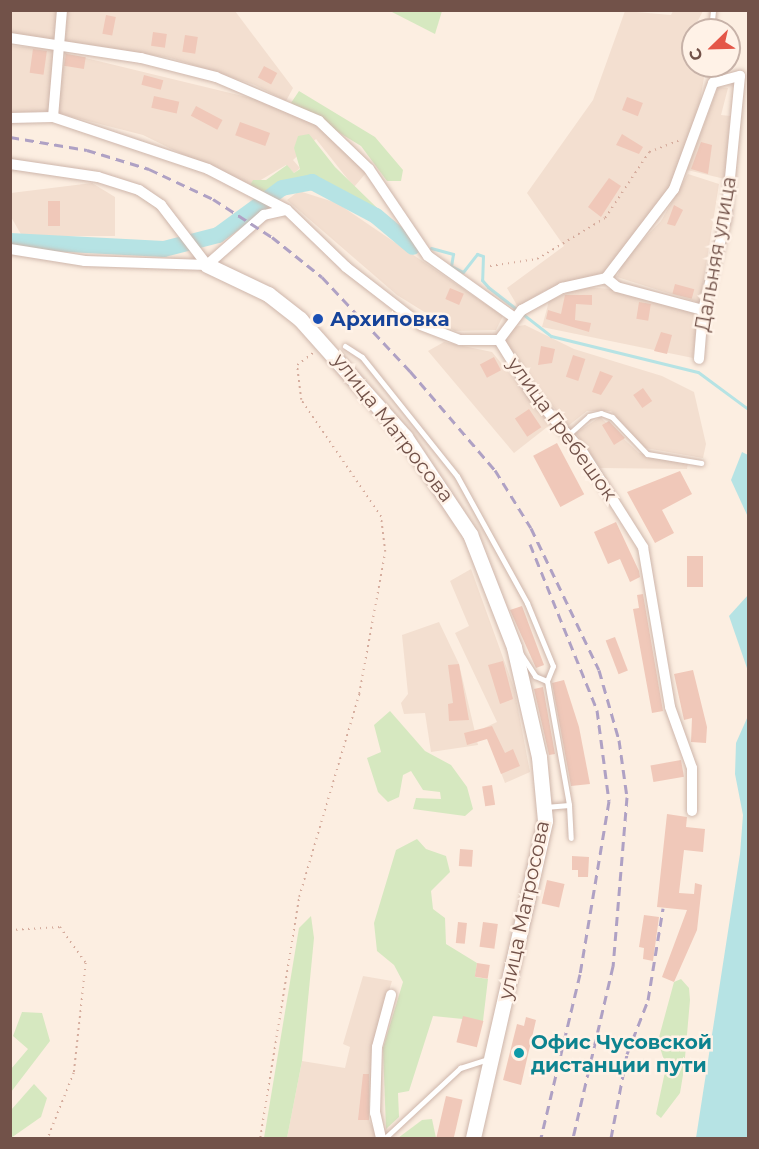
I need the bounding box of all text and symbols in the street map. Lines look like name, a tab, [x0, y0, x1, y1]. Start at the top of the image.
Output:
north arrow	[681, 18, 741, 78]
text: С	[685, 45, 707, 64]
street label: Дальняя улица	[691, 175, 741, 333]
place label: Архиповка	[330, 307, 450, 331]
marker: Архиповка	[311, 312, 325, 326]
street label: улица Матросова	[327, 349, 459, 507]
street label: улица Гребешок	[502, 353, 622, 505]
street label: улица Матросова	[493, 818, 555, 1002]
place label: Офис Чусовской дистанции пути	[531, 1030, 712, 1077]
marker: Офис Чусовской дистанции пути	[512, 1046, 526, 1060]

